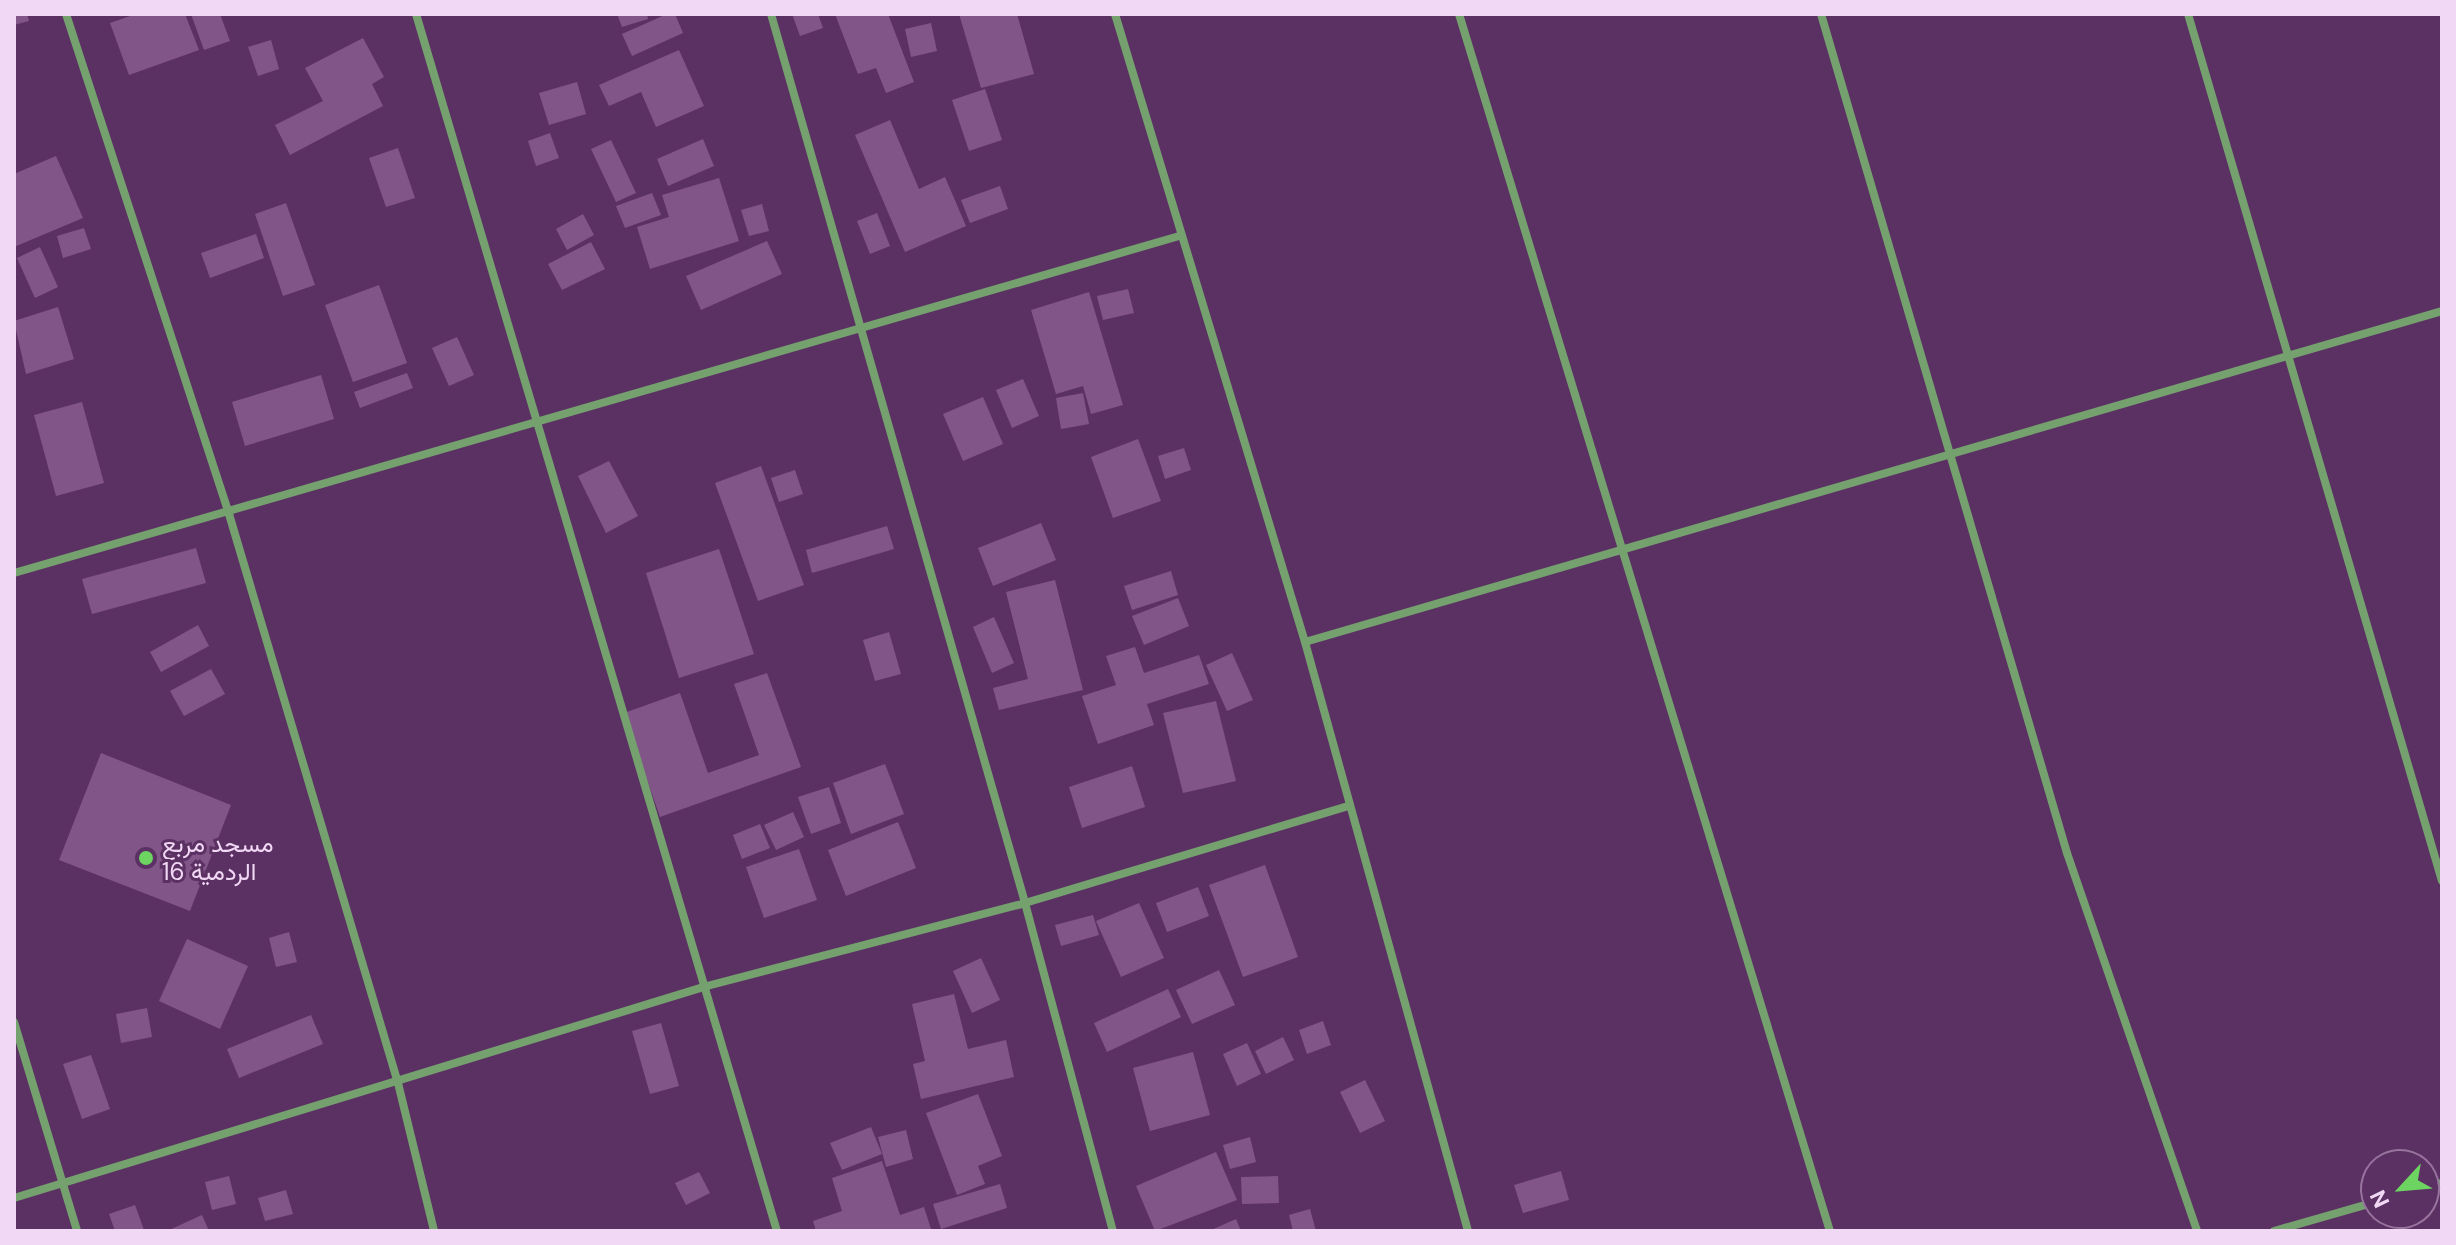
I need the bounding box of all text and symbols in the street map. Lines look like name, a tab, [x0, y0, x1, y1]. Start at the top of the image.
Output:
place label: مسجد مربع 16 الردمية	[162, 830, 274, 886]
marker: مسجد مربع 16 الردمية	[137, 849, 155, 867]
north arrow	[2360, 1149, 2440, 1229]
text: N	[2363, 1185, 2396, 1212]

